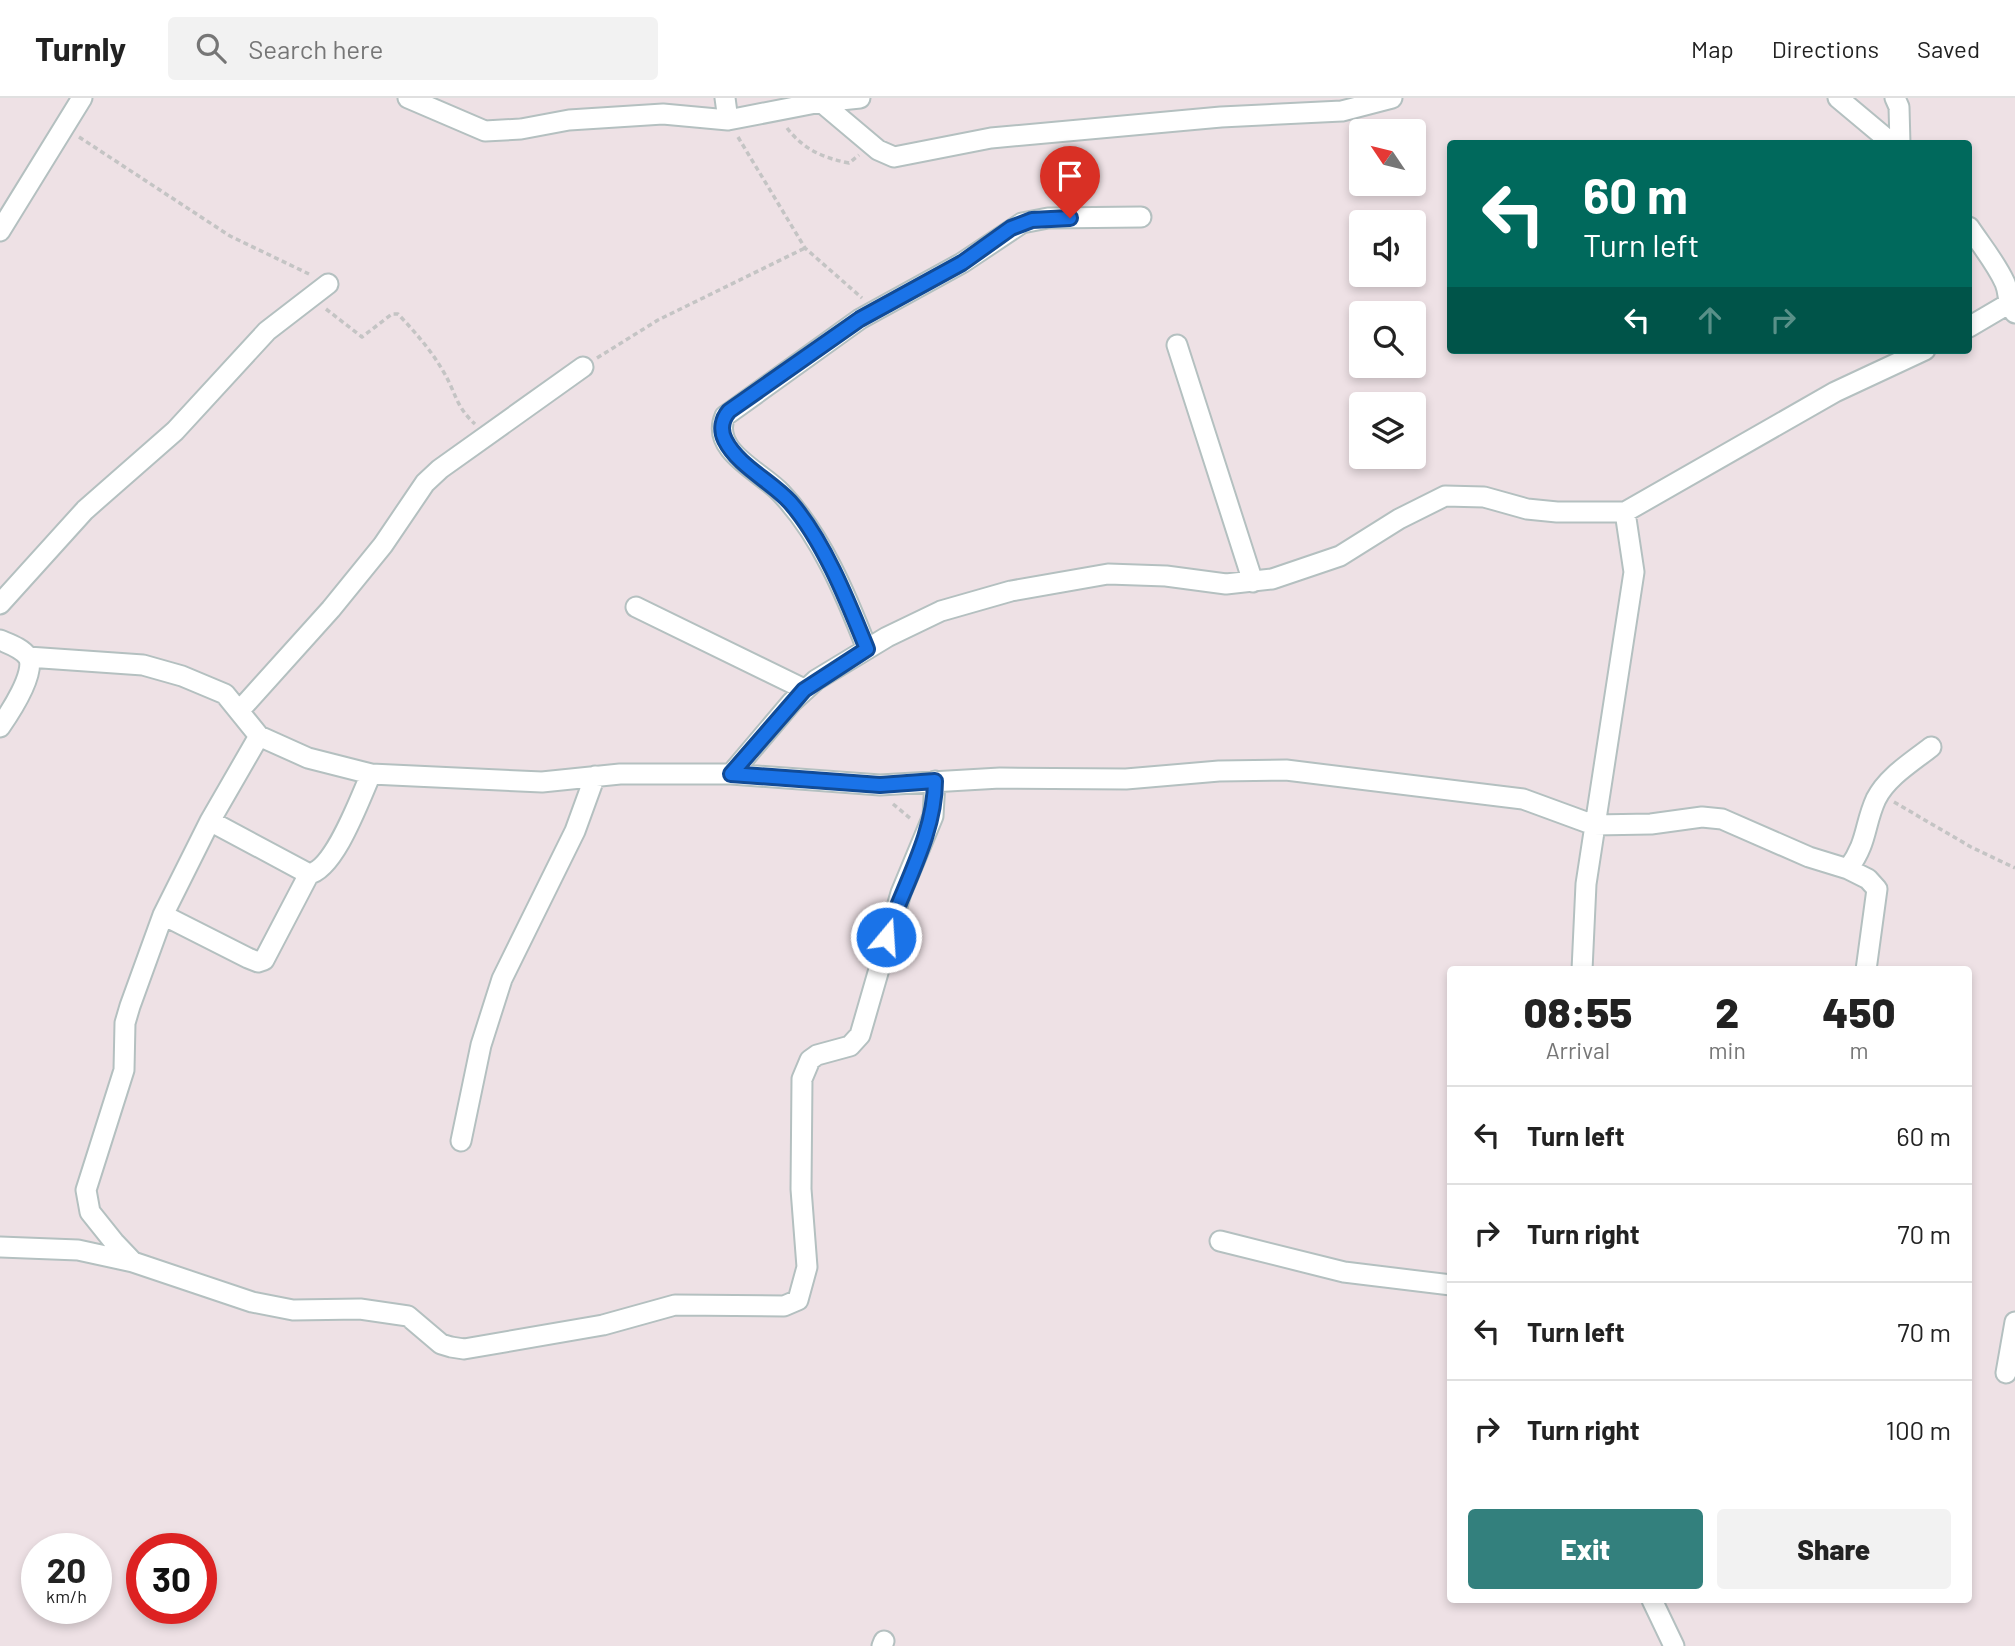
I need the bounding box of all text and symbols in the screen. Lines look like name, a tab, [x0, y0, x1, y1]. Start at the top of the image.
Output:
search box	[168, 17, 658, 80]
text: Turnly	[35, 28, 126, 68]
icon: search	[192, 29, 230, 67]
text: Search here	[248, 33, 383, 64]
text: Map	[1691, 34, 1734, 63]
text: Directions	[1772, 34, 1879, 63]
text: Saved	[1917, 34, 1980, 63]
north arrow	[1349, 119, 1426, 196]
map controls	[1349, 119, 1426, 469]
pin	[1040, 146, 1100, 218]
icon: arrive	[1051, 157, 1089, 195]
text: 60 m	[1583, 165, 1688, 224]
icon: left	[1468, 168, 1559, 259]
button: sound	[1349, 210, 1426, 287]
text: Turn left	[1583, 225, 1700, 263]
button: search	[1349, 301, 1426, 378]
icon: left	[1618, 301, 1656, 339]
icon: ahead	[1691, 301, 1729, 339]
icon: right	[1764, 301, 1802, 339]
button: layers	[1349, 392, 1426, 469]
position arrow	[849, 900, 923, 974]
text: 08:55	[1523, 986, 1632, 1036]
text: 2	[1715, 986, 1739, 1036]
text: 450	[1822, 986, 1896, 1036]
text: Arrival	[1546, 1036, 1610, 1064]
text: min	[1709, 1036, 1746, 1064]
text: m	[1849, 1036, 1868, 1064]
icon: left	[1468, 1116, 1506, 1154]
text: Turn left	[1527, 1120, 1625, 1151]
text: 60 m	[1896, 1120, 1951, 1151]
icon: right	[1468, 1214, 1506, 1252]
text: Turn right	[1527, 1218, 1640, 1249]
text: 70 m	[1897, 1218, 1951, 1249]
icon: left	[1468, 1312, 1506, 1350]
text: Turn left	[1527, 1316, 1625, 1347]
text: 70 m	[1897, 1316, 1951, 1347]
icon: right	[1468, 1410, 1506, 1448]
text: Turn right	[1527, 1414, 1640, 1445]
text: 100 m	[1886, 1414, 1951, 1445]
button: Exit	[1468, 1509, 1703, 1589]
button: Share	[1717, 1509, 1951, 1589]
speed limit sign: 30	[126, 1533, 217, 1624]
text: 20	[47, 1548, 86, 1590]
text: km/h	[46, 1585, 87, 1607]

